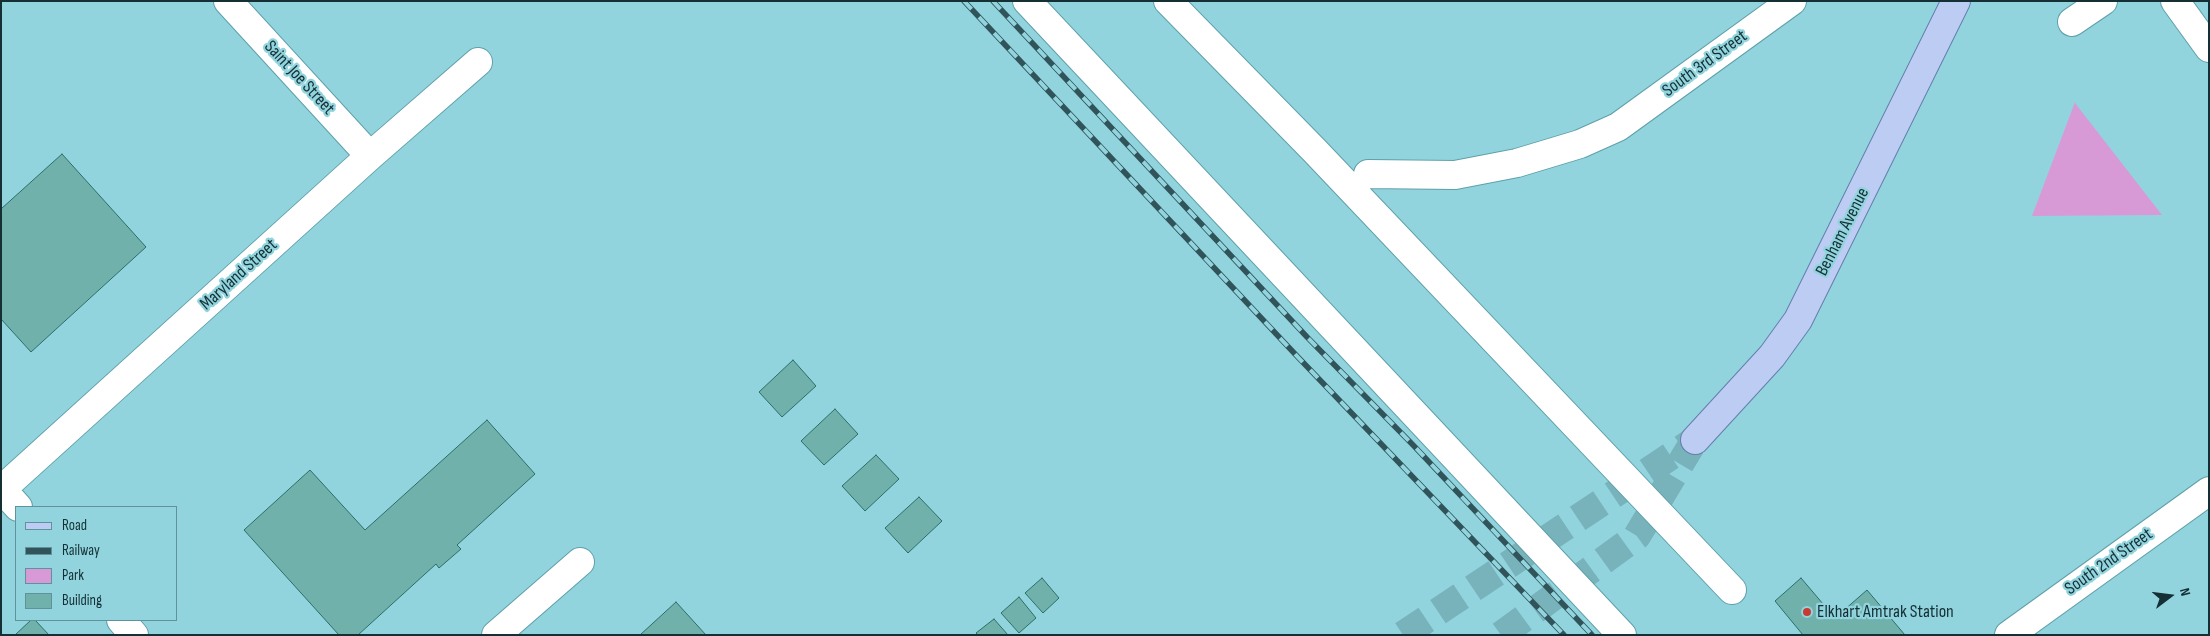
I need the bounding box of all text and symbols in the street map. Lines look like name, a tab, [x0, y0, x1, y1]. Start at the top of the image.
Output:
street label: South 3rd Street	[1658, 26, 1752, 102]
street label: Saint Joe Street	[259, 36, 339, 120]
street label: Benham Avenue	[1812, 184, 1874, 280]
street label: Maryland Street	[196, 235, 282, 315]
legend	[15, 506, 178, 621]
text: Road	[62, 516, 87, 535]
street label: South 2nd Street	[2061, 524, 2157, 600]
text: Railway	[62, 541, 100, 560]
text: Park	[62, 566, 84, 585]
north arrow	[2145, 571, 2195, 621]
text: N	[2176, 586, 2194, 598]
text: Building	[62, 591, 102, 610]
place label: Elkhart Amtrak Station	[1817, 601, 1954, 623]
marker: Elkhart Amtrak Station	[1801, 606, 1813, 618]

